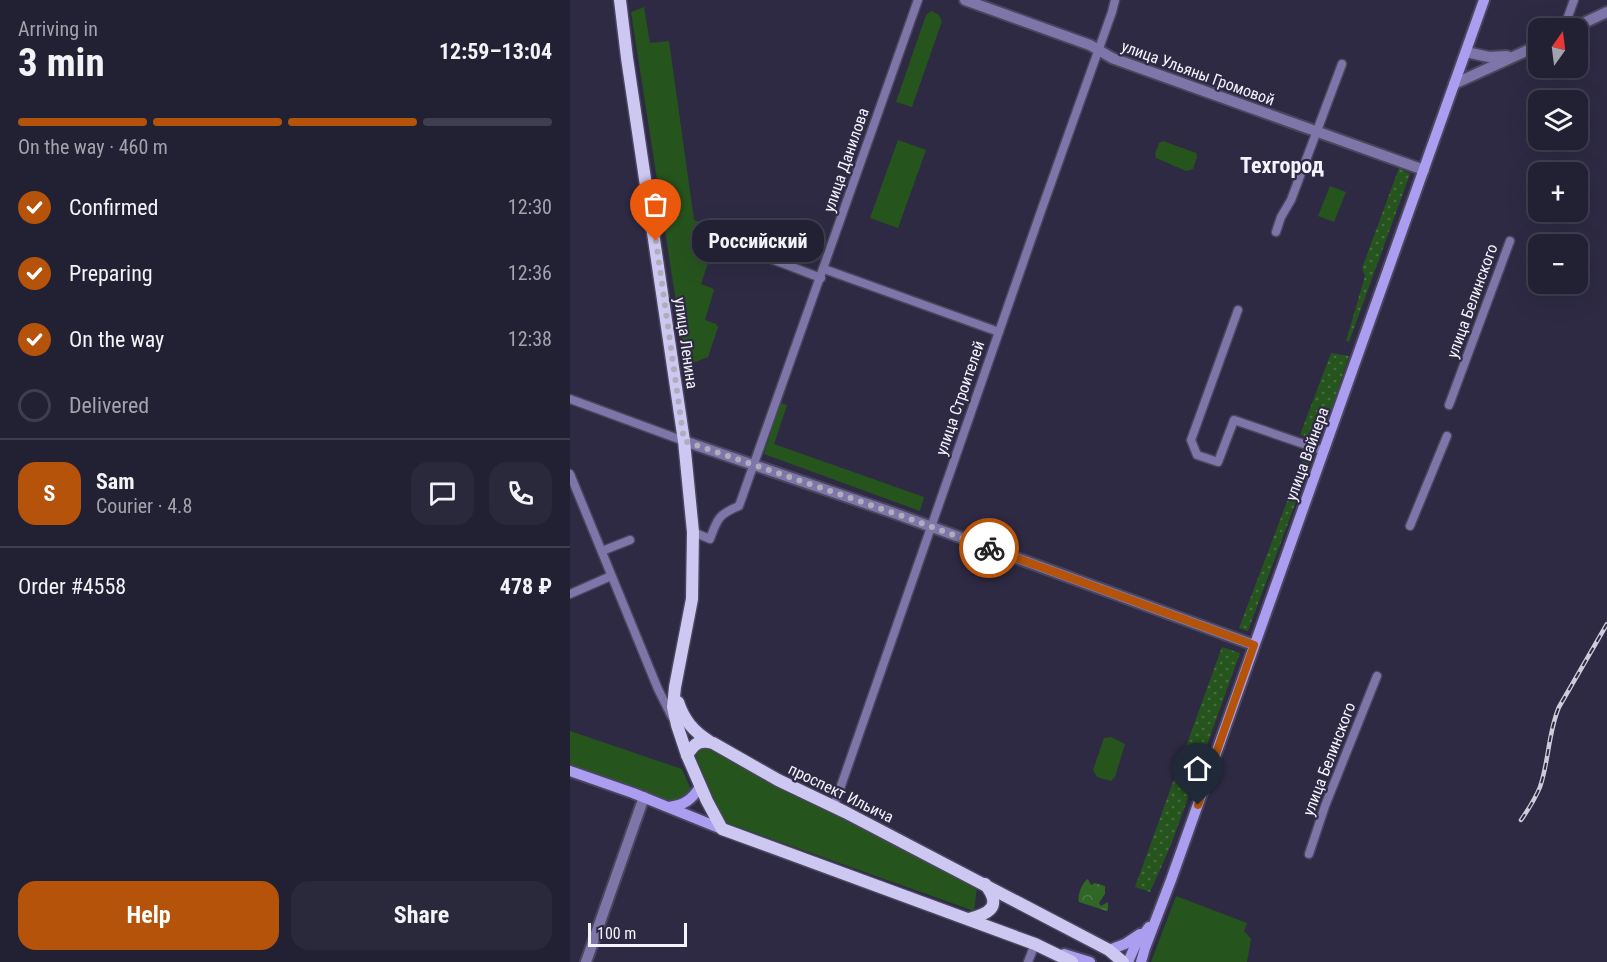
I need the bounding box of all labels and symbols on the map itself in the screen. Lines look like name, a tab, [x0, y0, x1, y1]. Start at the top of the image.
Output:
north arrow	[1528, 18, 1588, 78]
street label: улица Ульяны Громовой	[1119, 36, 1277, 110]
street label: улица Данилова	[819, 105, 873, 215]
district label: Техгород	[1240, 153, 1324, 178]
pin	[630, 179, 681, 241]
callout: Российский	[692, 220, 824, 262]
street label: улица Белинского	[1443, 241, 1501, 361]
street label: улица Ленина	[670, 296, 702, 390]
street label: улица Строителей	[932, 338, 988, 458]
street label: улица Вайнера	[1281, 405, 1333, 503]
courier	[959, 518, 1019, 578]
street label: улица Белинского	[1299, 700, 1359, 818]
pin	[1172, 743, 1223, 805]
street label: проспект Ильича	[785, 759, 897, 827]
scale bar	[588, 920, 687, 948]

